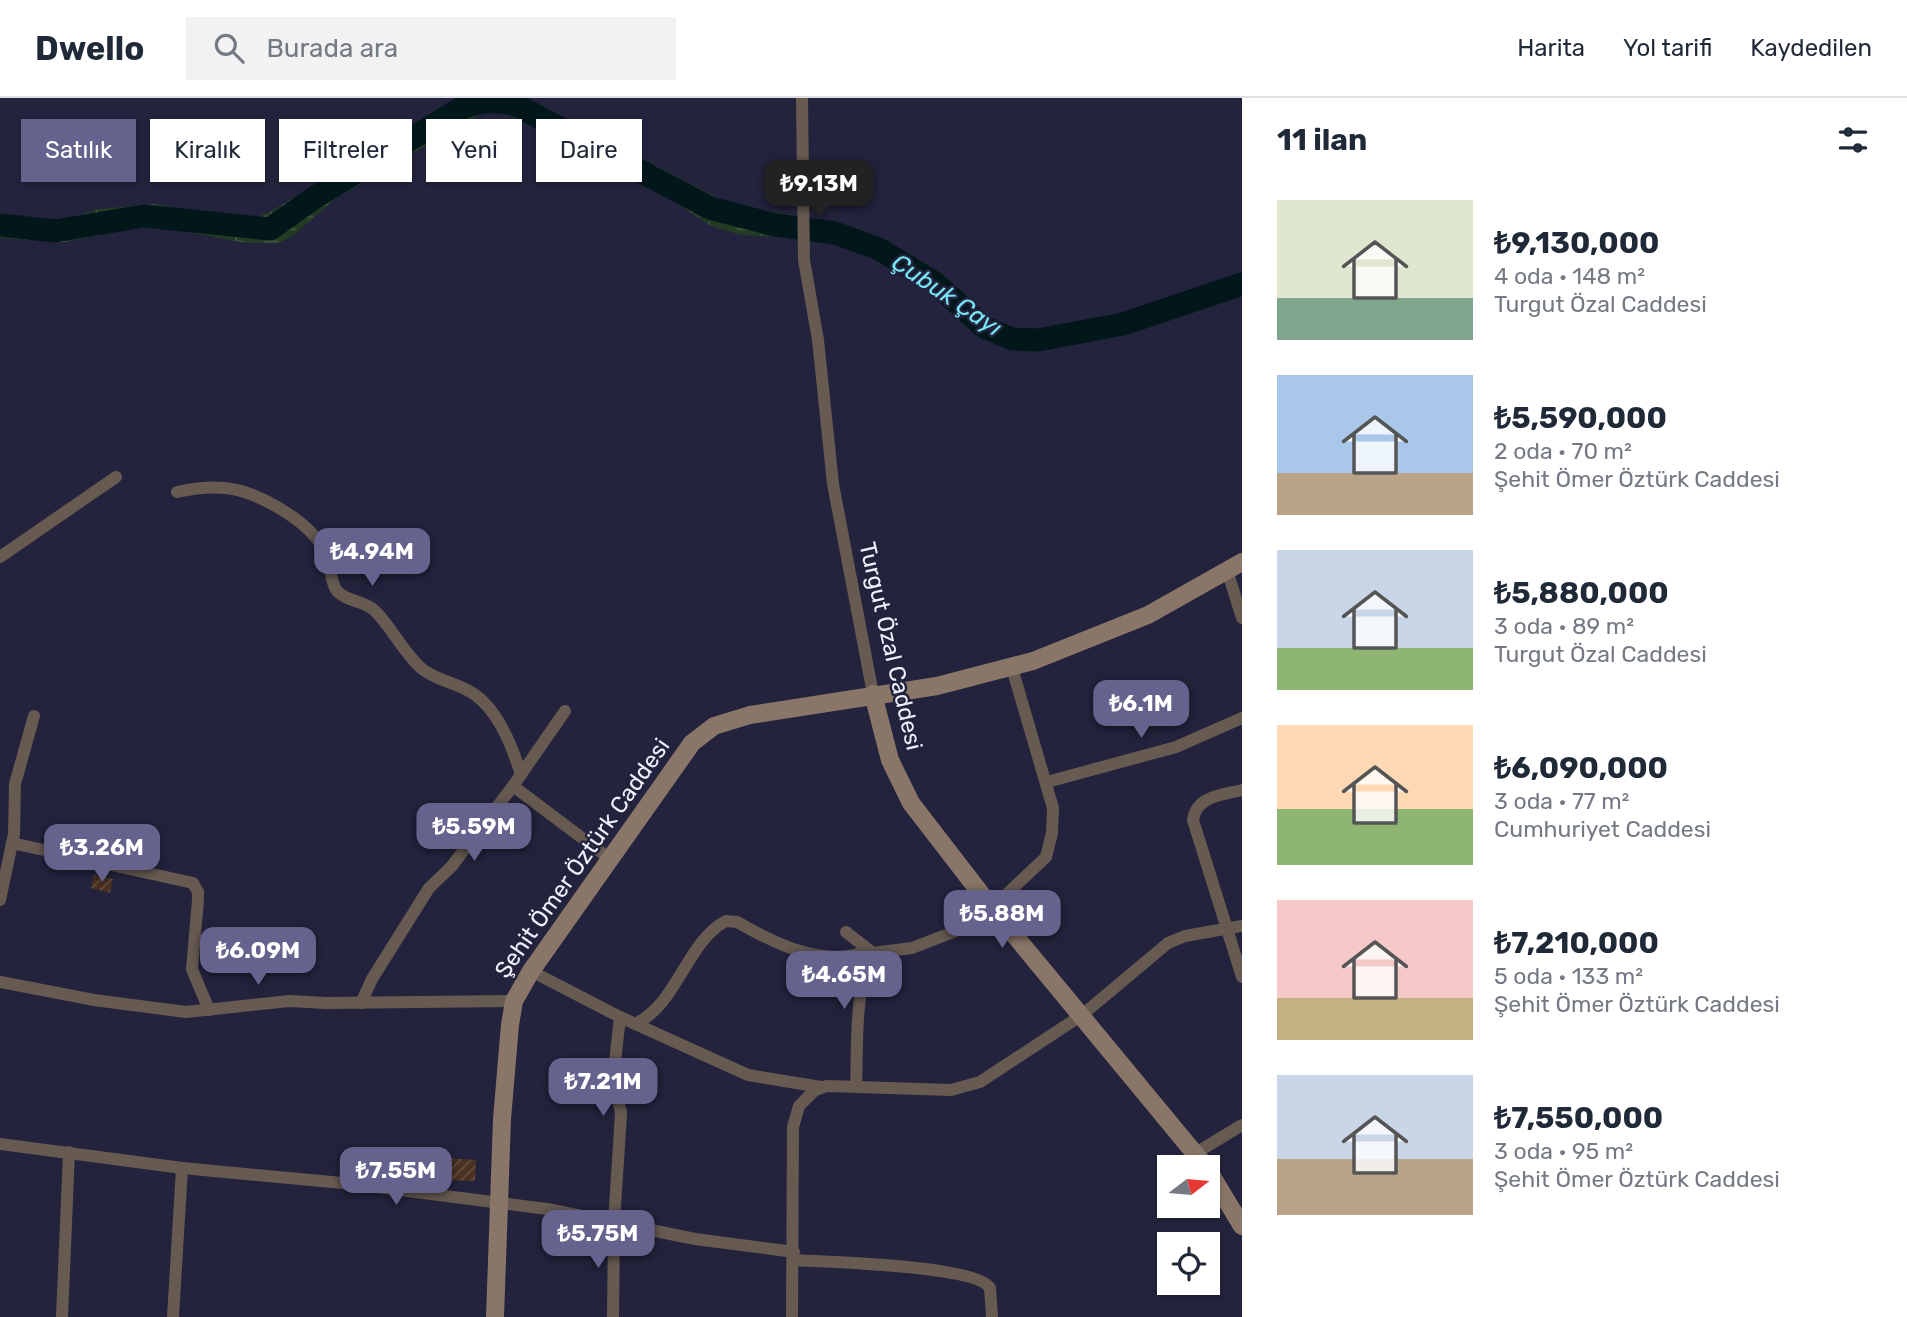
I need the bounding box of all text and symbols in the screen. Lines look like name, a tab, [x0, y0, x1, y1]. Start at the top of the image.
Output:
search box	[186, 17, 676, 80]
text: Dwello	[35, 29, 144, 68]
icon: search	[210, 29, 248, 67]
text: Burada ara	[266, 33, 398, 64]
text: Harita	[1517, 34, 1585, 62]
text: Yol tarifi	[1623, 34, 1712, 62]
text: Kaydedilen	[1750, 34, 1872, 62]
chip: Satılık	[21, 119, 136, 182]
chip: Kiralık	[150, 119, 265, 182]
chip: Filtreler	[279, 119, 412, 182]
chip: Yeni	[426, 119, 522, 182]
chip: Daire	[536, 119, 642, 182]
icon: filters	[1834, 121, 1872, 159]
text: 11 ilan	[1277, 122, 1367, 158]
pin: ₺9.13M	[762, 160, 876, 220]
text: ₺9.13M	[780, 169, 858, 197]
text: ₺9,130,000	[1494, 225, 1659, 261]
icon: home	[1333, 228, 1417, 312]
water label: Çubuk Çayı	[887, 248, 1007, 342]
text: 4 oda · 148 m²	[1494, 262, 1645, 290]
text: Turgut Özal Caddesi	[1494, 290, 1707, 318]
text: ₺5,590,000	[1494, 400, 1667, 436]
icon: home	[1333, 403, 1417, 487]
text: 2 oda · 70 m²	[1494, 437, 1632, 465]
text: Şehit Ömer Öztürk Caddesi	[1494, 465, 1780, 493]
pin: ₺4.94M	[315, 528, 429, 588]
text: ₺4.94M	[330, 537, 414, 565]
street label: Turgut Özal Caddesi	[853, 539, 929, 753]
text: ₺5,880,000	[1494, 575, 1669, 611]
icon: home	[1333, 578, 1417, 662]
text: 3 oda · 89 m²	[1494, 612, 1634, 640]
text: Turgut Özal Caddesi	[1494, 640, 1707, 668]
pin: ₺6.1M	[1092, 680, 1190, 740]
text: ₺6.1M	[1109, 689, 1173, 717]
street label: Şehit Ömer Öztürk Caddesi	[489, 733, 675, 983]
text: ₺6,090,000	[1494, 750, 1668, 786]
icon: home	[1333, 753, 1417, 837]
text: 3 oda · 77 m²	[1494, 787, 1629, 815]
pin: ₺5.59M	[417, 804, 531, 863]
text: ₺5.59M	[432, 812, 516, 840]
text: Cumhuriyet Caddesi	[1494, 815, 1711, 843]
pin: ₺3.26M	[45, 824, 159, 884]
text: ₺3.26M	[60, 833, 144, 861]
pin: ₺5.88M	[945, 890, 1059, 950]
text: ₺5.88M	[960, 899, 1044, 927]
text: ₺7,210,000	[1494, 925, 1659, 961]
pin: ₺6.09M	[201, 928, 315, 987]
icon: home	[1333, 928, 1417, 1012]
text: ₺6.09M	[216, 936, 300, 964]
pin: ₺4.65M	[787, 951, 901, 1011]
text: ₺4.65M	[802, 960, 886, 988]
text: 5 oda · 133 m²	[1494, 962, 1643, 990]
text: Şehit Ömer Öztürk Caddesi	[1494, 990, 1780, 1018]
pin: ₺7.21M	[546, 1058, 660, 1118]
text: ₺7.21M	[565, 1067, 641, 1095]
text: ₺7,550,000	[1494, 1100, 1663, 1136]
icon: home	[1333, 1103, 1417, 1187]
text: 3 oda · 95 m²	[1494, 1137, 1633, 1165]
pin: ₺7.55M	[339, 1148, 453, 1207]
north arrow	[1157, 1155, 1220, 1218]
map controls	[1157, 1155, 1220, 1295]
text: ₺7.55M	[356, 1156, 436, 1184]
text: Şehit Ömer Öztürk Caddesi	[1494, 1165, 1780, 1193]
pin: ₺5.75M	[541, 1210, 655, 1270]
text: ₺5.75M	[558, 1219, 638, 1247]
button: locate	[1157, 1232, 1220, 1295]

